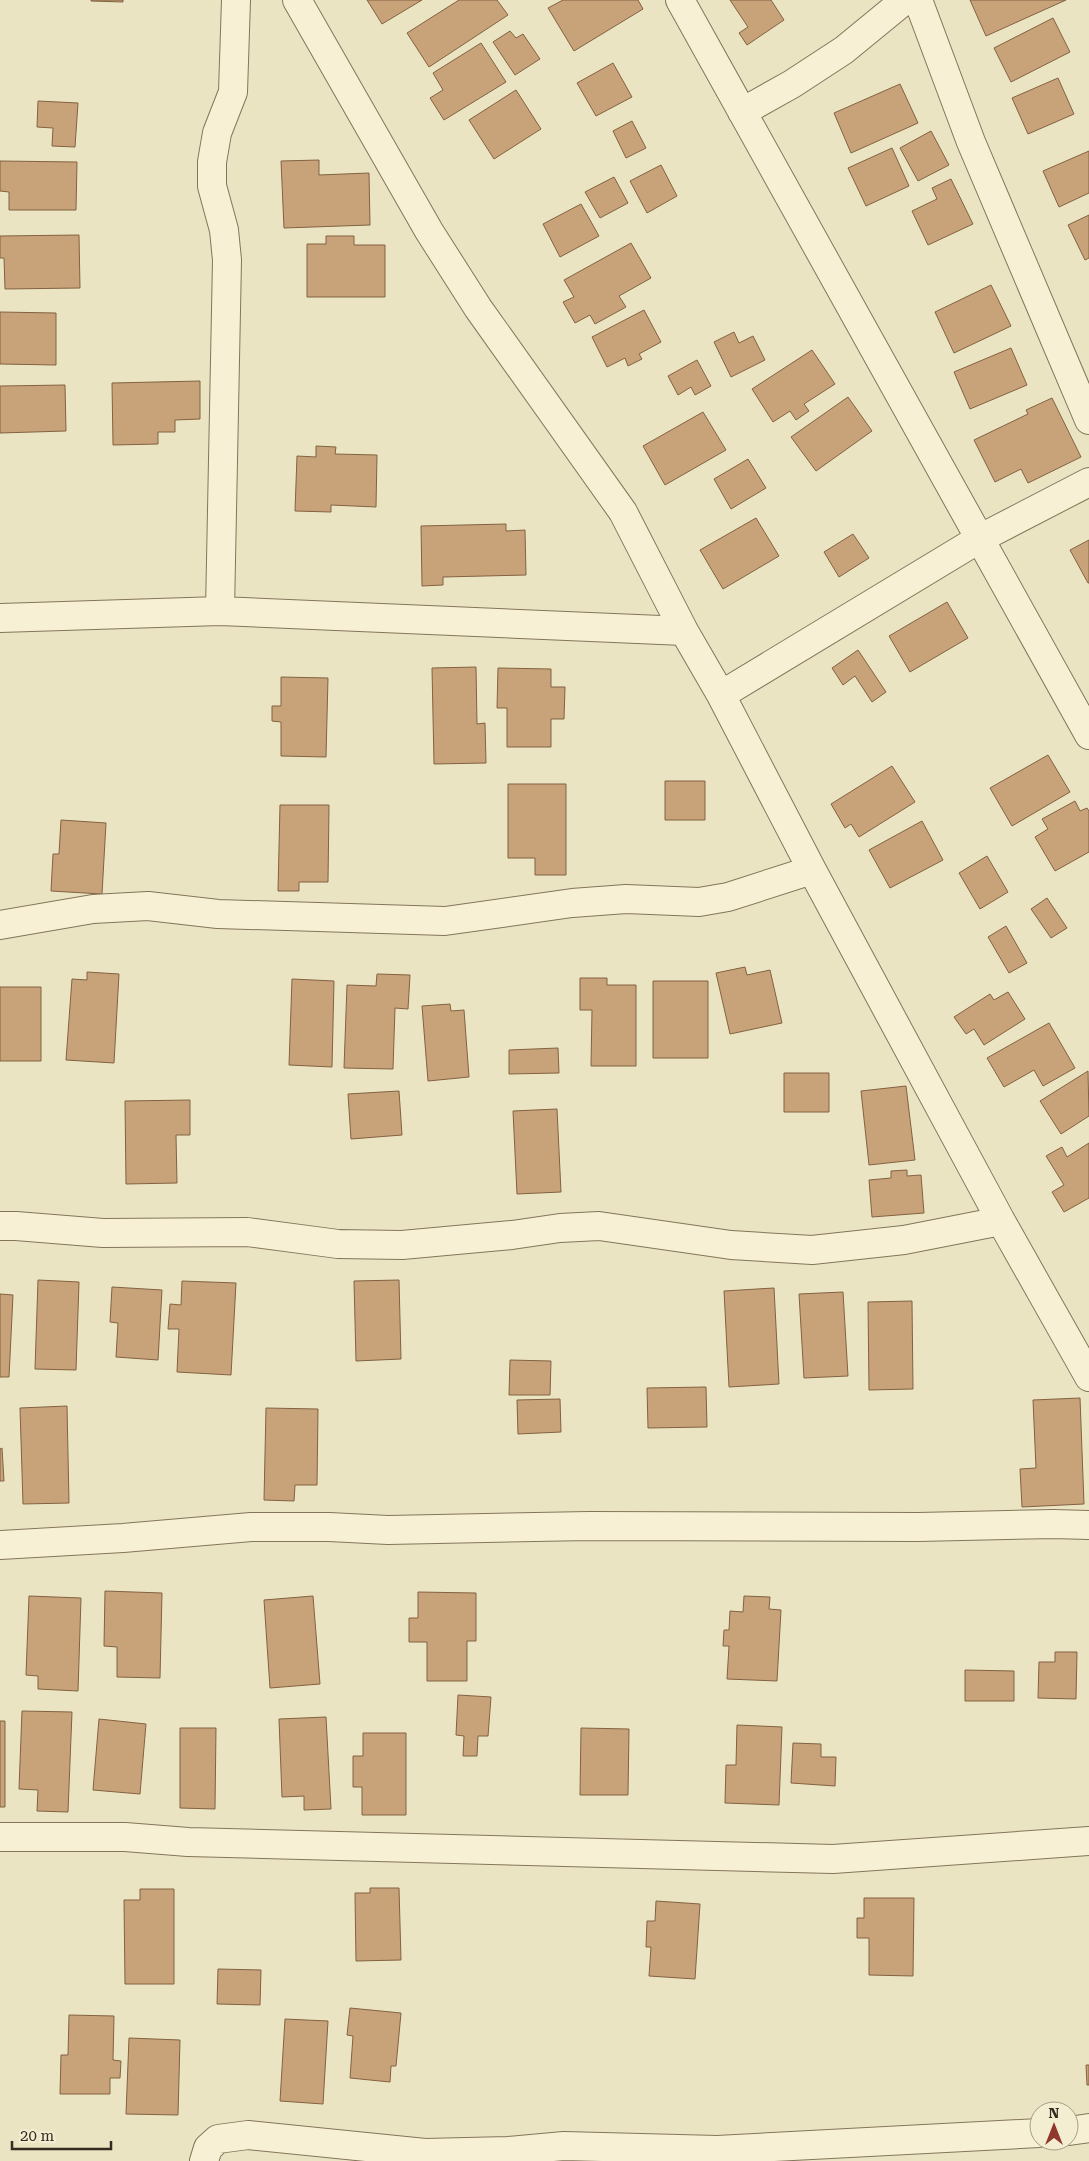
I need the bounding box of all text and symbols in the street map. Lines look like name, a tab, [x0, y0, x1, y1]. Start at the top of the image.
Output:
north arrow	[1029, 2101, 1079, 2151]
text: N	[1049, 2105, 1060, 2121]
scale bar	[12, 2118, 111, 2150]
text: 20 m	[20, 2127, 55, 2145]

